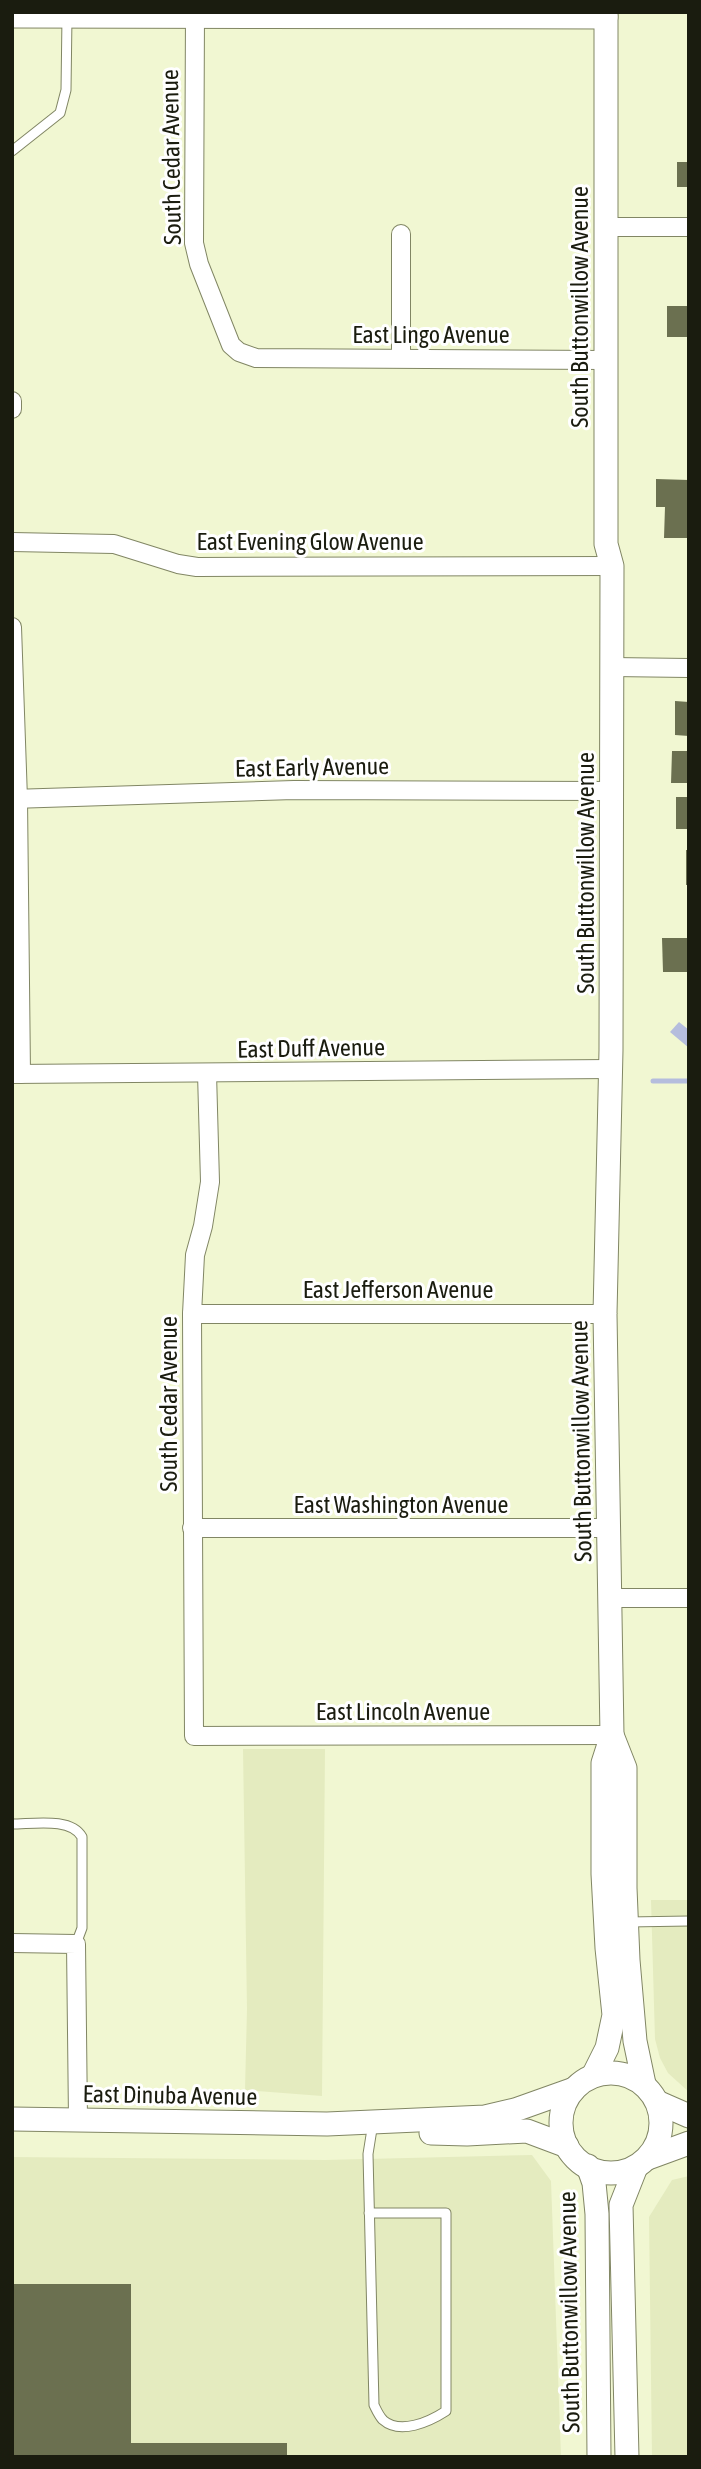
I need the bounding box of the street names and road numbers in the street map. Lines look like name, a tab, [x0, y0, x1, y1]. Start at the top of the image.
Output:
street label: South Cedar Avenue	[156, 69, 186, 245]
street label: South Buttonwillow Avenue	[566, 186, 593, 428]
street label: East Lingo Avenue	[352, 321, 510, 348]
street label: East Evening Glow Avenue	[196, 528, 424, 555]
street label: East Early Avenue	[235, 752, 389, 782]
street label: South Buttonwillow Avenue	[572, 752, 599, 994]
street label: East Duff Avenue	[237, 1033, 385, 1063]
street label: East Jefferson Avenue	[303, 1276, 493, 1303]
street label: South Cedar Avenue	[155, 1316, 182, 1492]
street label: South Buttonwillow Avenue	[565, 1320, 597, 1562]
street label: East Washington Avenue	[294, 1491, 508, 1518]
street label: East Lincoln Avenue	[316, 1698, 490, 1725]
street label: East Dinuba Avenue	[83, 2080, 257, 2110]
street label: South Buttonwillow Avenue	[553, 2191, 585, 2433]

